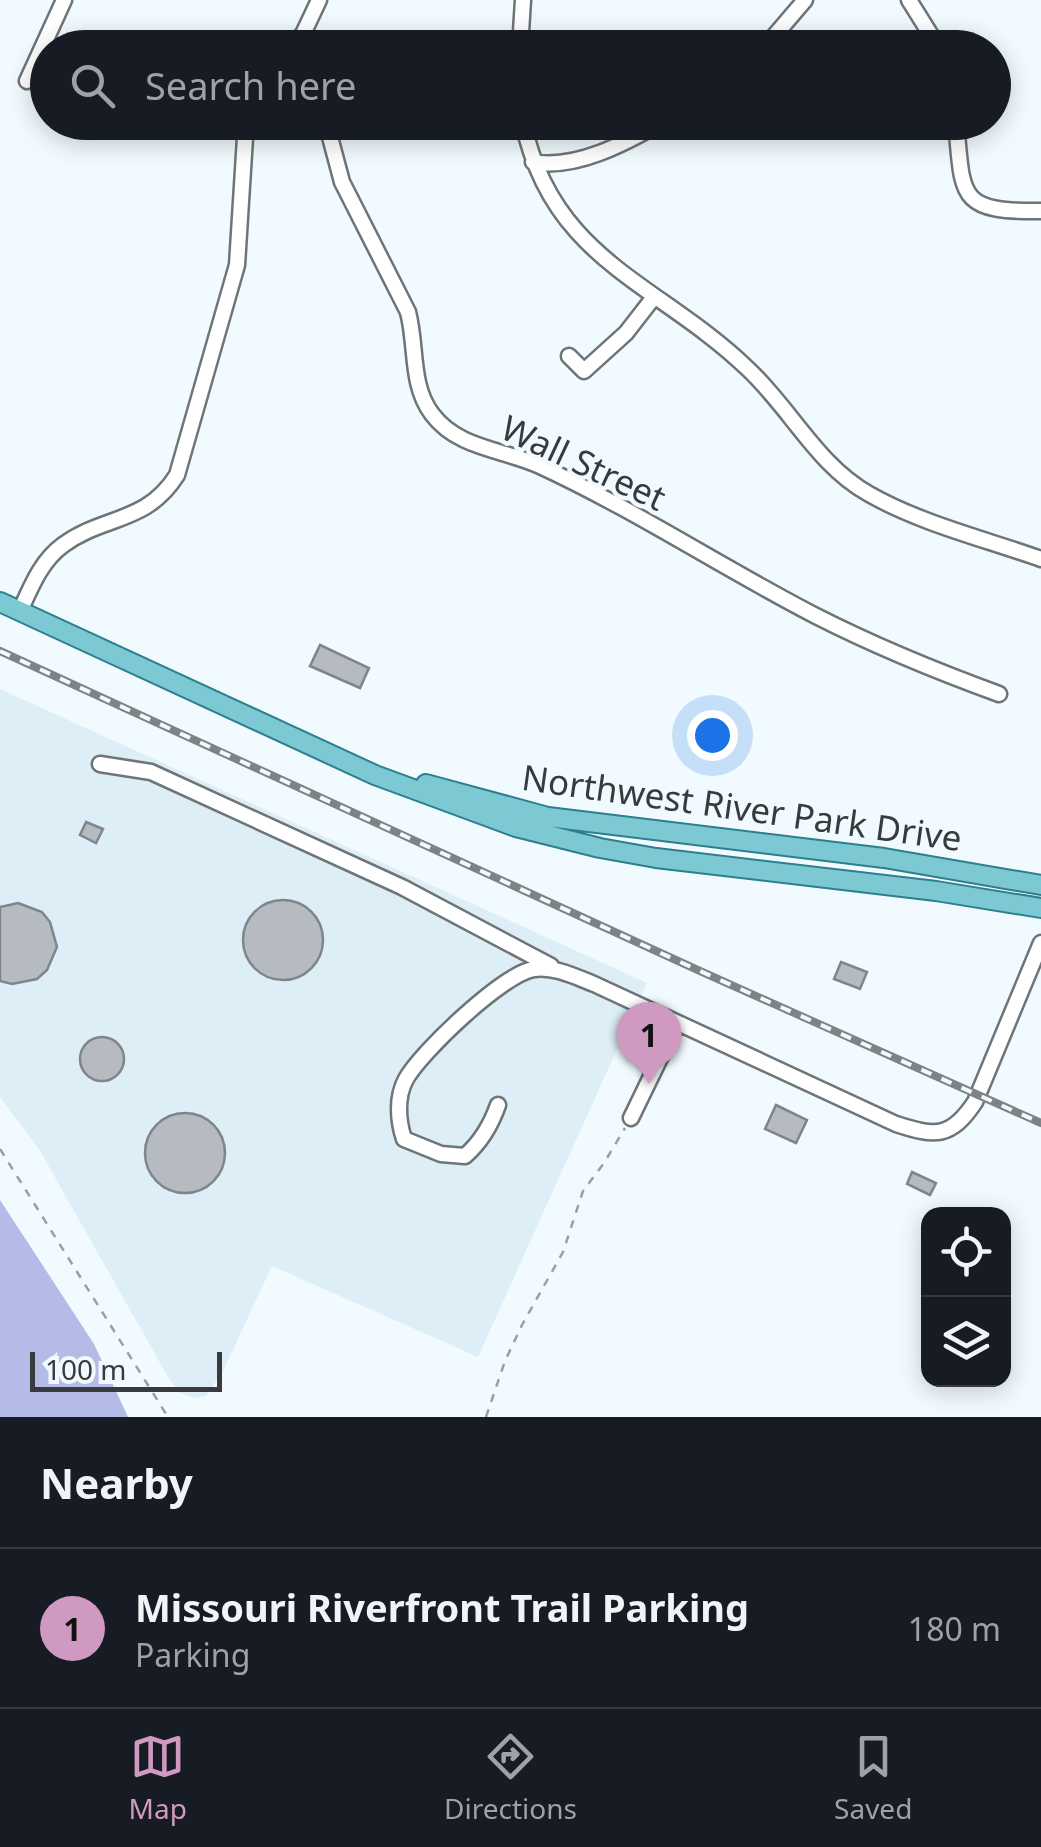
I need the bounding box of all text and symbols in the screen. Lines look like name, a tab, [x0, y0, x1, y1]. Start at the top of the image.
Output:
search box	[30, 30, 1011, 140]
icon: search	[65, 58, 120, 113]
text: Search here	[145, 59, 356, 111]
street label: Wall Street	[494, 403, 674, 521]
your location	[687, 710, 738, 761]
street label: Northwest River Park Drive	[519, 753, 965, 861]
pin: 1	[616, 1002, 682, 1084]
map controls	[921, 1207, 1011, 1387]
button: locate	[921, 1207, 1011, 1297]
button: layers	[921, 1297, 1011, 1387]
scale bar	[30, 1347, 222, 1392]
text: 100 m	[45, 1350, 127, 1388]
text: Nearby	[40, 1454, 193, 1511]
text: Missouri Riverfront Trail Parking	[135, 1581, 749, 1633]
text: 1	[63, 1607, 82, 1650]
text: 180 m	[908, 1607, 1001, 1650]
text: Parking	[135, 1633, 250, 1676]
tab: Map	[129, 1729, 187, 1827]
tab: Directions	[444, 1729, 577, 1827]
tab: Saved	[834, 1729, 912, 1827]

